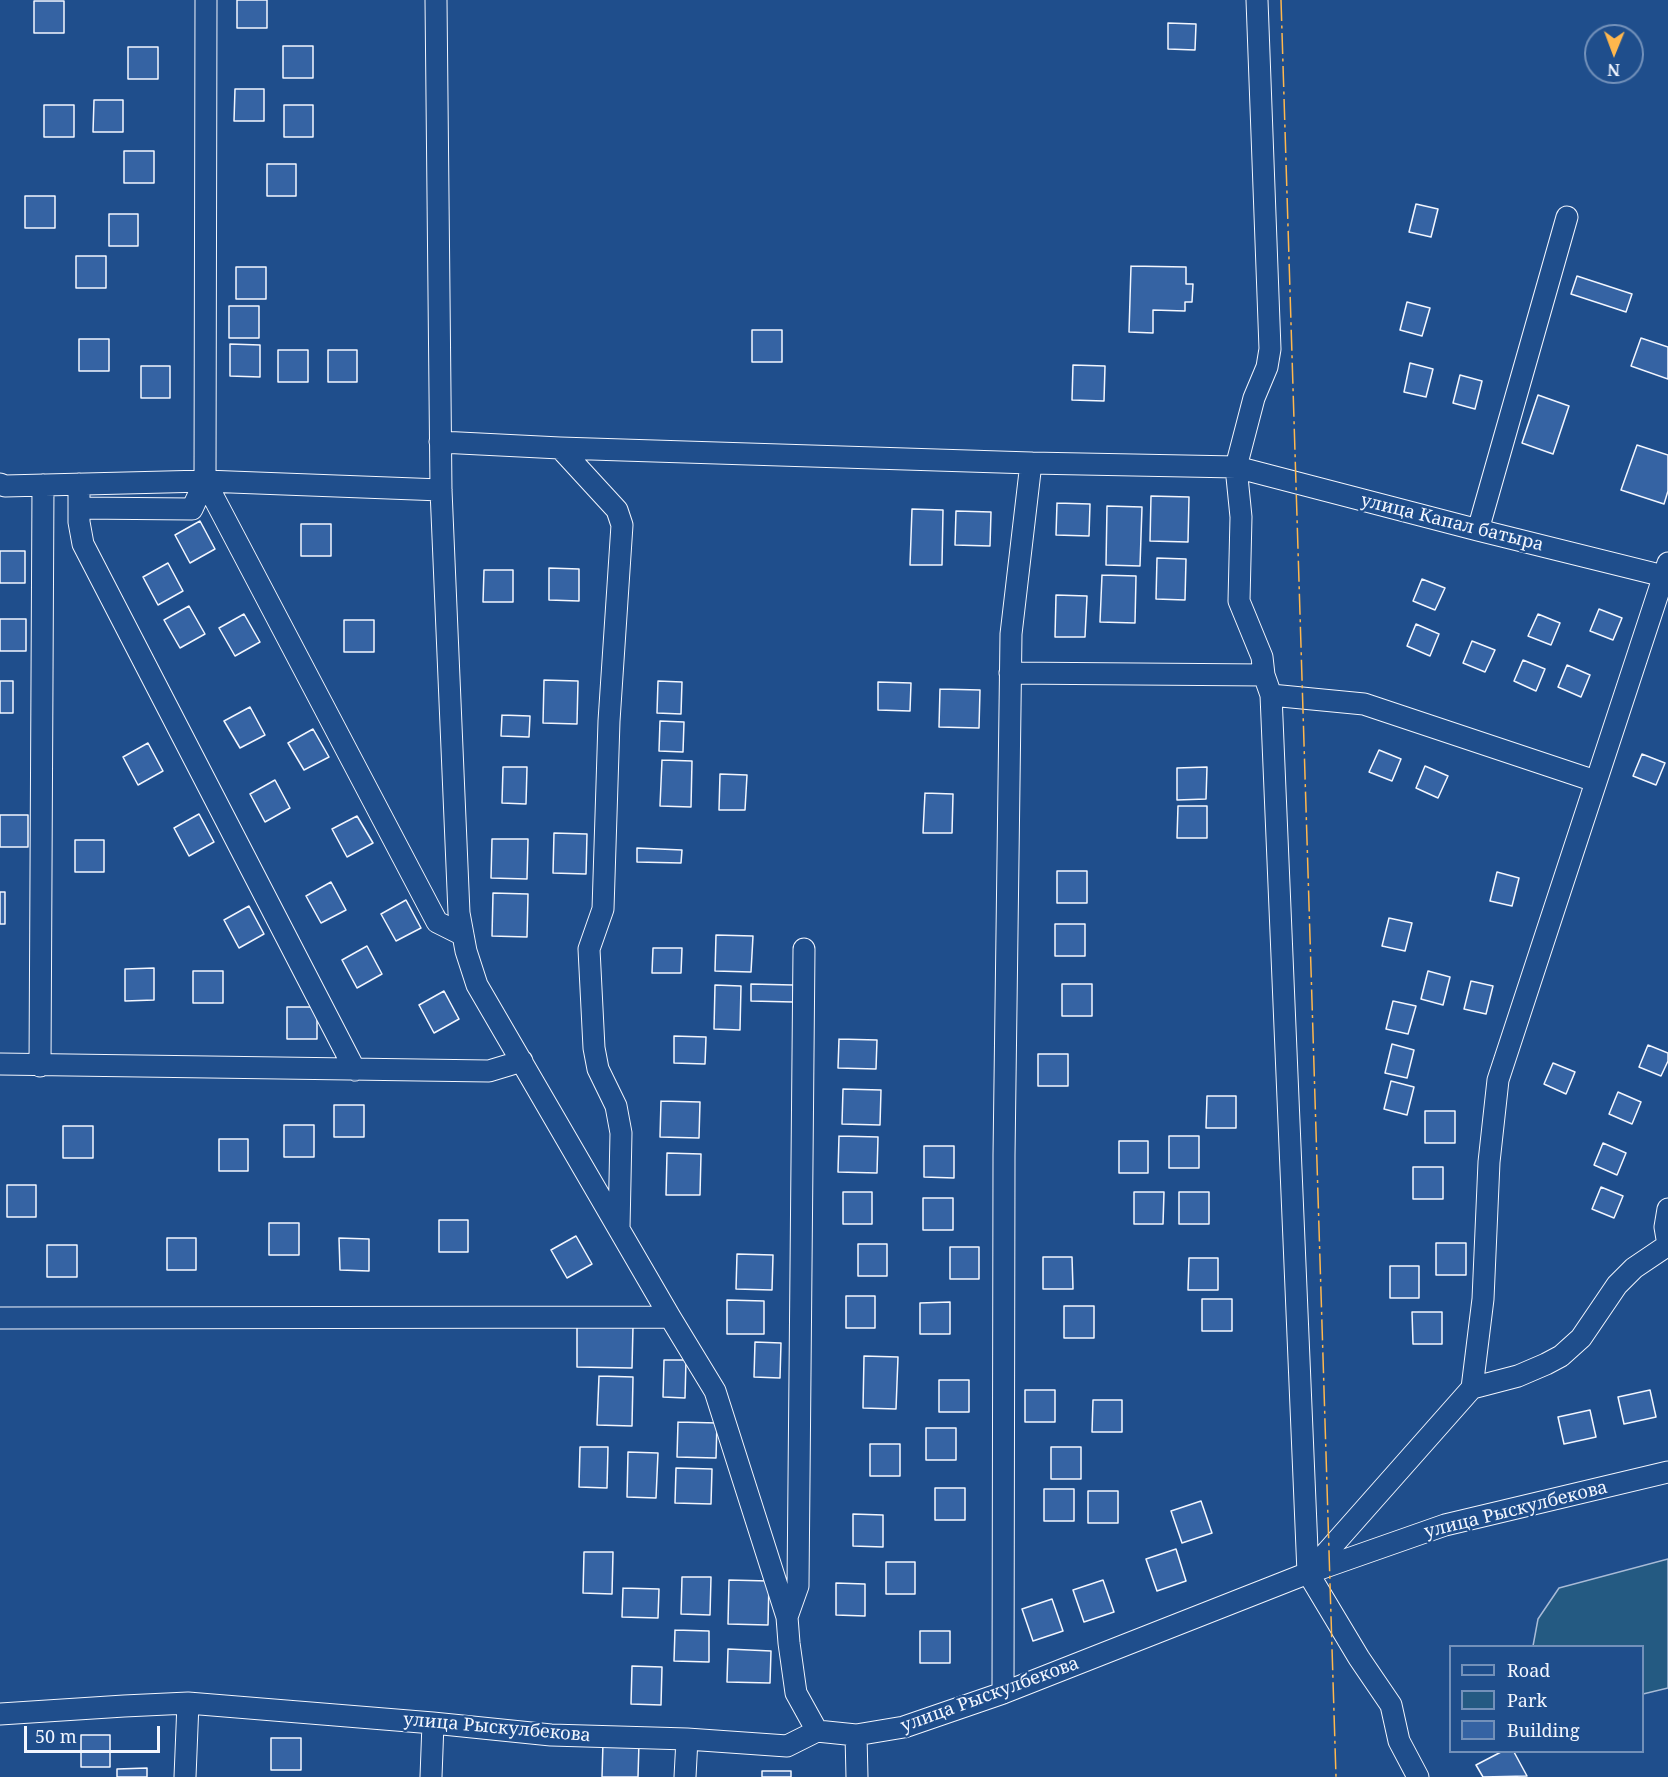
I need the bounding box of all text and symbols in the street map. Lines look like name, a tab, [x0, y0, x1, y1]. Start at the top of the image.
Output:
north arrow	[1584, 24, 1644, 84]
text: N	[1607, 59, 1620, 81]
street label: улица Капал батыра	[1358, 490, 1546, 556]
street label: улица Рыскулбекова	[1422, 1477, 1610, 1543]
legend	[1449, 1645, 1644, 1753]
street label: улица Рыскулбекова	[898, 1653, 1082, 1737]
text: Road	[1507, 1658, 1550, 1682]
text: Park	[1507, 1688, 1547, 1712]
street label: улица Рыскулбекова	[402, 1709, 592, 1747]
scale bar	[27, 1714, 164, 1752]
text: Building	[1507, 1718, 1580, 1742]
text: 50 m	[35, 1724, 77, 1748]

